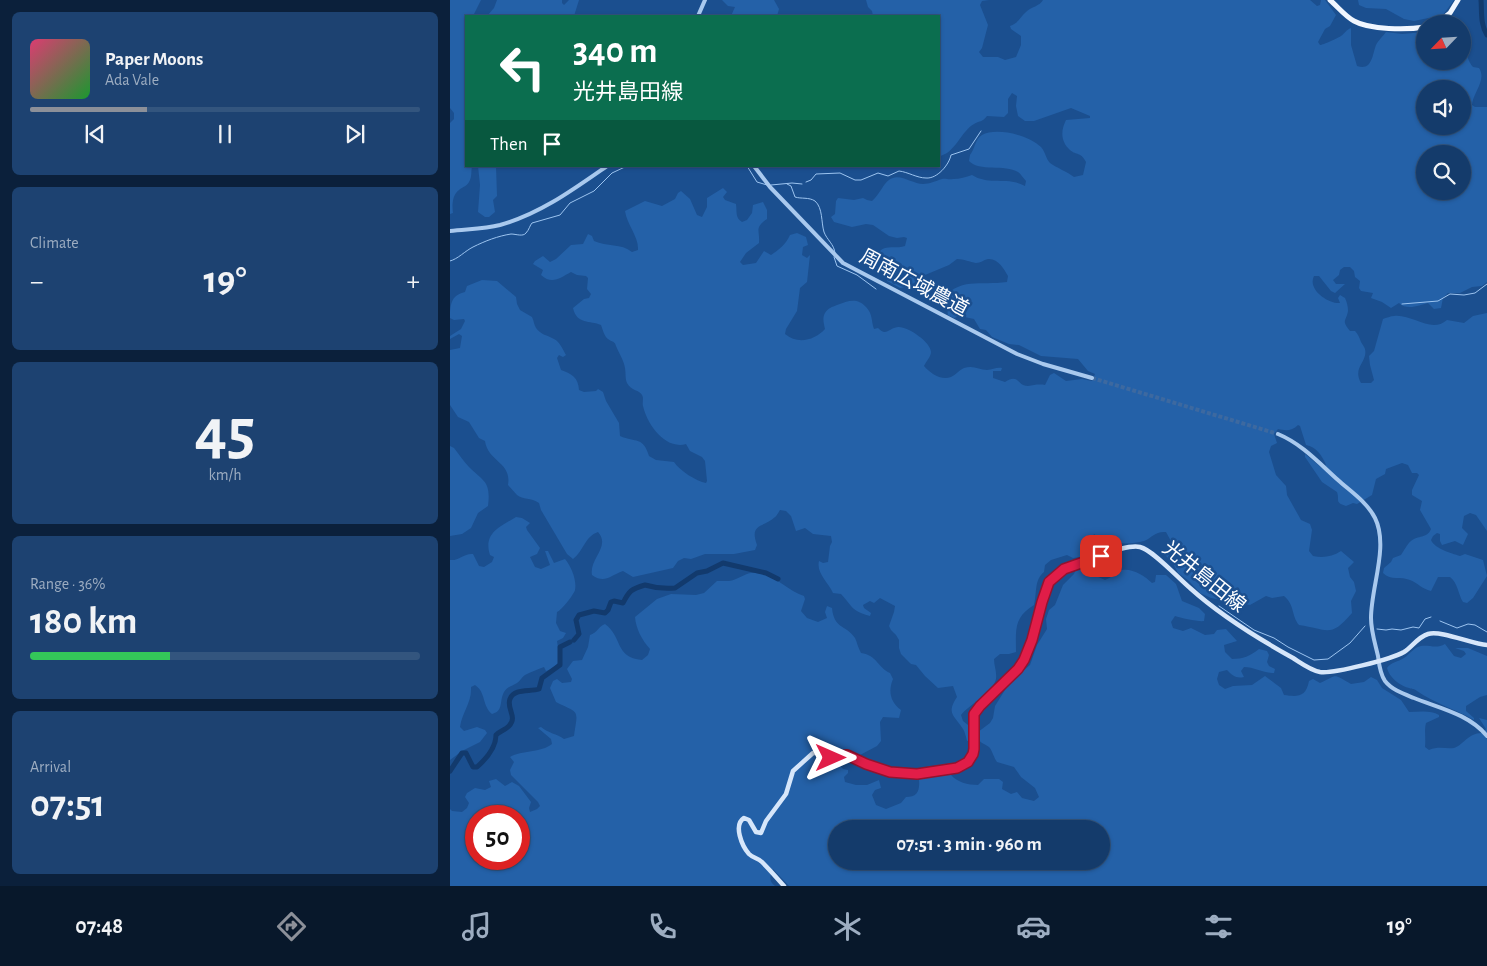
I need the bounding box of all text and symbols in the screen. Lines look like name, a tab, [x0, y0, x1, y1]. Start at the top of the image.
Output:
north arrow	[1416, 15, 1471, 70]
map controls	[1416, 15, 1471, 200]
text: 340 m	[573, 34, 657, 69]
icon: left	[490, 35, 555, 100]
text: Paper Moons	[105, 50, 203, 69]
text: Ada Vale	[105, 72, 159, 88]
button: sound	[1416, 80, 1471, 135]
text: 光井島田線	[573, 81, 683, 103]
icon: previous	[81, 120, 109, 148]
icon: pause	[211, 120, 239, 148]
icon: next	[341, 120, 369, 148]
icon: arrive	[538, 130, 566, 158]
text: Then	[490, 135, 528, 154]
button: search	[1416, 145, 1471, 200]
text: Climate	[30, 235, 79, 251]
street label: 周南広域農道	[856, 245, 972, 320]
text: 19°	[203, 262, 247, 300]
text: −	[30, 268, 43, 296]
text: +	[407, 268, 420, 296]
text: 45	[195, 401, 255, 466]
text: km/h	[208, 467, 242, 483]
pin	[1080, 535, 1122, 577]
street label: 光井島田線	[1159, 536, 1250, 616]
icon: arrive	[1087, 542, 1115, 570]
text: Range · 36%	[30, 576, 105, 592]
text: 180 km	[30, 603, 137, 641]
position arrow	[804, 731, 856, 783]
text: Arrival	[30, 759, 71, 775]
text: 07:51	[30, 786, 105, 824]
speed limit sign: 50	[465, 805, 530, 870]
text: 07:51 · 3 min · 960 m	[896, 835, 1042, 854]
icon: directions	[274, 909, 309, 944]
icon: music	[459, 909, 494, 944]
icon: phone	[645, 909, 680, 944]
icon: climate	[830, 909, 865, 944]
icon: car	[1016, 909, 1051, 944]
icon: filters	[1201, 909, 1236, 944]
text: 07:48	[75, 915, 123, 937]
text: 19°	[1387, 915, 1412, 937]

